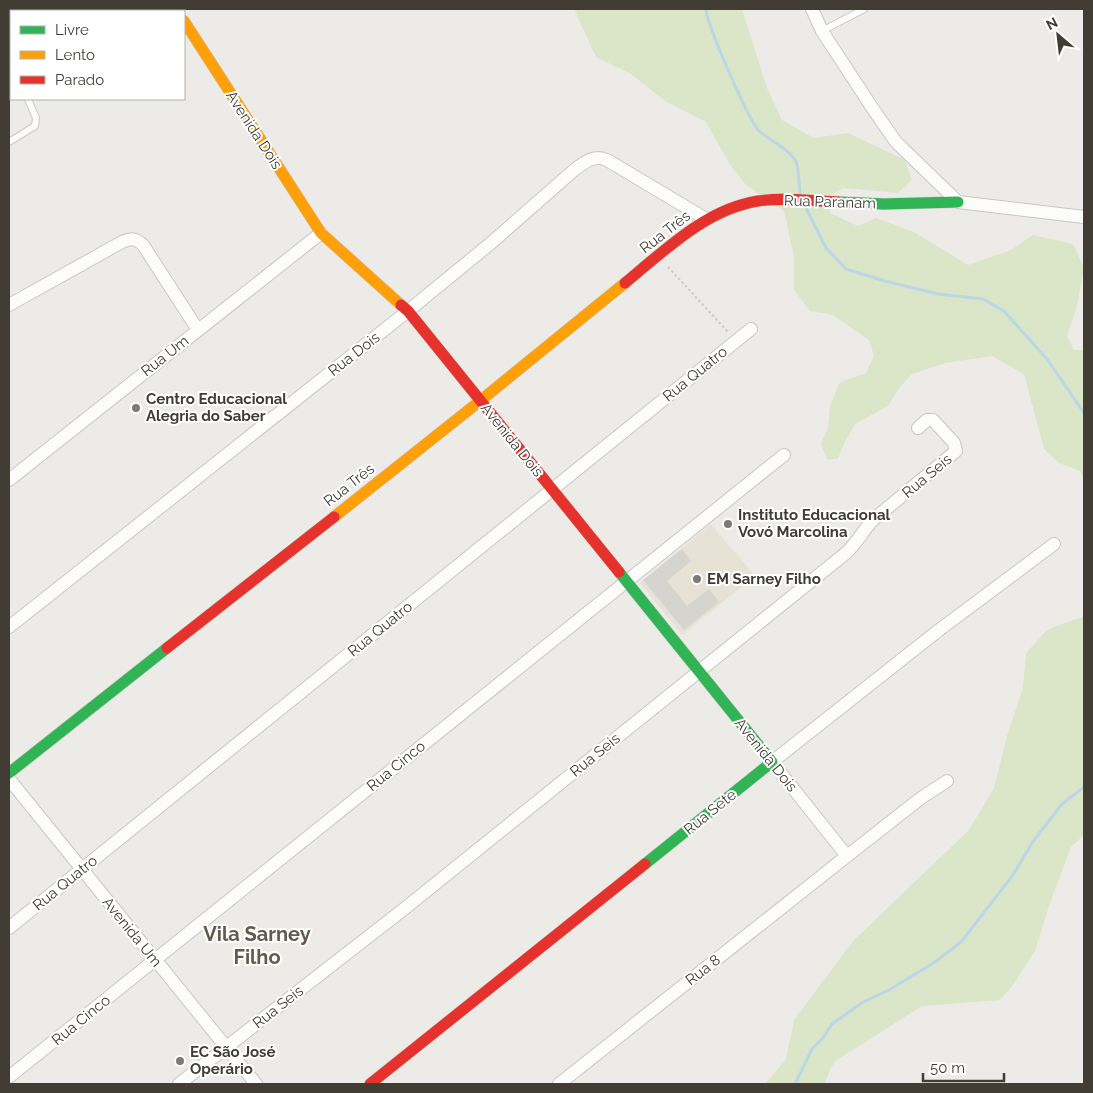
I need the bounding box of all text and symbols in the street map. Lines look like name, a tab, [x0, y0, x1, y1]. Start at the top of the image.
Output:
legend	[10, 10, 185, 100]
north arrow	[1033, 10, 1083, 60]
text: N	[1043, 14, 1060, 33]
text: Livre	[55, 21, 89, 39]
text: Lento	[55, 46, 95, 64]
text: Parado	[55, 71, 104, 89]
street label: Avenida Dois	[222, 87, 286, 173]
street label: Rua Paranam	[784, 191, 876, 213]
street label: Rua Três	[636, 207, 694, 257]
street label: Rua Dois	[325, 328, 383, 380]
street label: Rua Um	[138, 332, 192, 380]
street label: Rua Quatro	[659, 342, 731, 405]
place label: Centro Educacional Alegria do Saber	[146, 390, 287, 425]
street label: Avenida Dois	[477, 399, 547, 481]
marker: Centro Educacional Alegria do Saber	[130, 402, 142, 414]
street label: Rua Seis	[899, 450, 955, 502]
street label: Rua Três	[320, 460, 378, 510]
place label: Instituto Educacional Vovó Marcolina	[738, 506, 891, 541]
marker: Instituto Educacional Vovó Marcolina	[722, 518, 734, 530]
place label: EM Sarney Filho	[707, 570, 821, 588]
marker: EM Sarney Filho	[691, 573, 703, 585]
street label: Rua Quatro	[344, 597, 416, 660]
street label: Avenida Dois	[731, 714, 801, 796]
street label: Rua Seis	[566, 729, 624, 781]
street label: Rua Cinco	[363, 737, 429, 795]
street label: Rua Sete	[680, 785, 740, 839]
street label: Rua Quatro	[29, 851, 101, 914]
street label: Avenida Um	[98, 893, 166, 971]
district label: Vila Sarney Filho	[203, 922, 311, 969]
street label: Rua 8	[682, 951, 724, 989]
street label: Rua Seis	[249, 982, 307, 1032]
street label: Rua Cinco	[48, 991, 114, 1049]
place label: EC São José Operário	[190, 1043, 276, 1078]
scale bar	[923, 1050, 1004, 1082]
marker: EC São José Operário	[174, 1055, 186, 1067]
text: 50 m	[930, 1059, 965, 1077]

